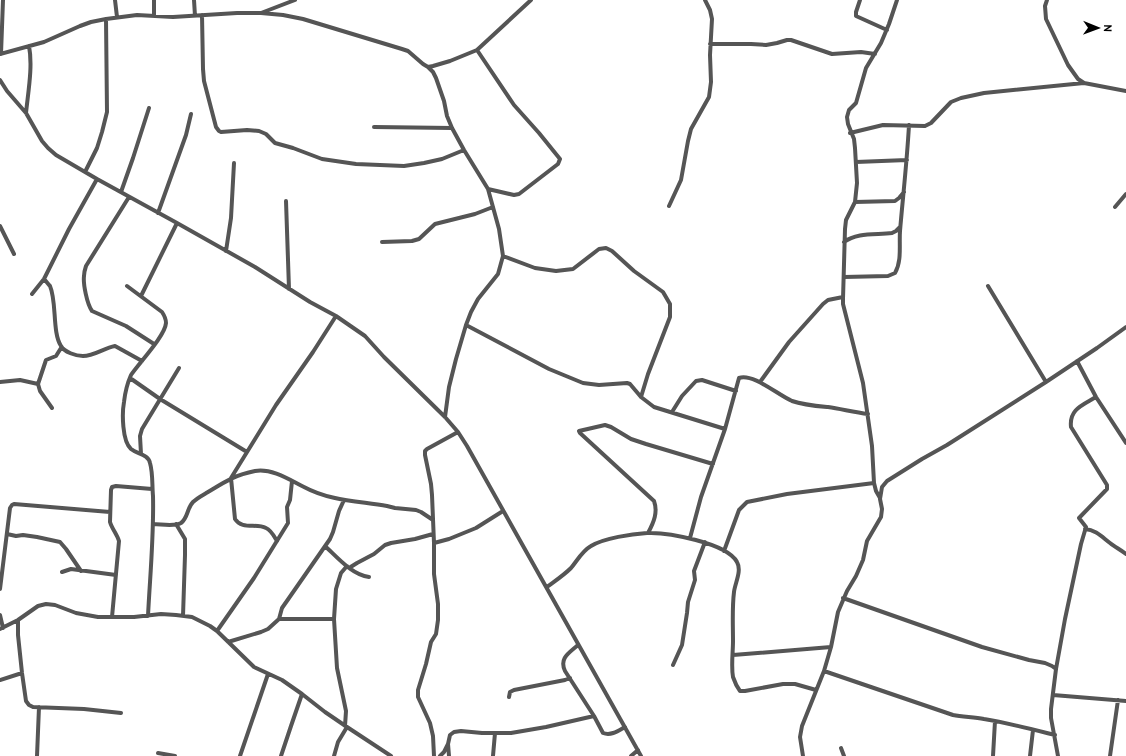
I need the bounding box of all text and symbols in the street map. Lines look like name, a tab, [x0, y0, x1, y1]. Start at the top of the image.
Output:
north arrow	[1078, 8, 1118, 48]
text: N	[1101, 24, 1115, 32]

